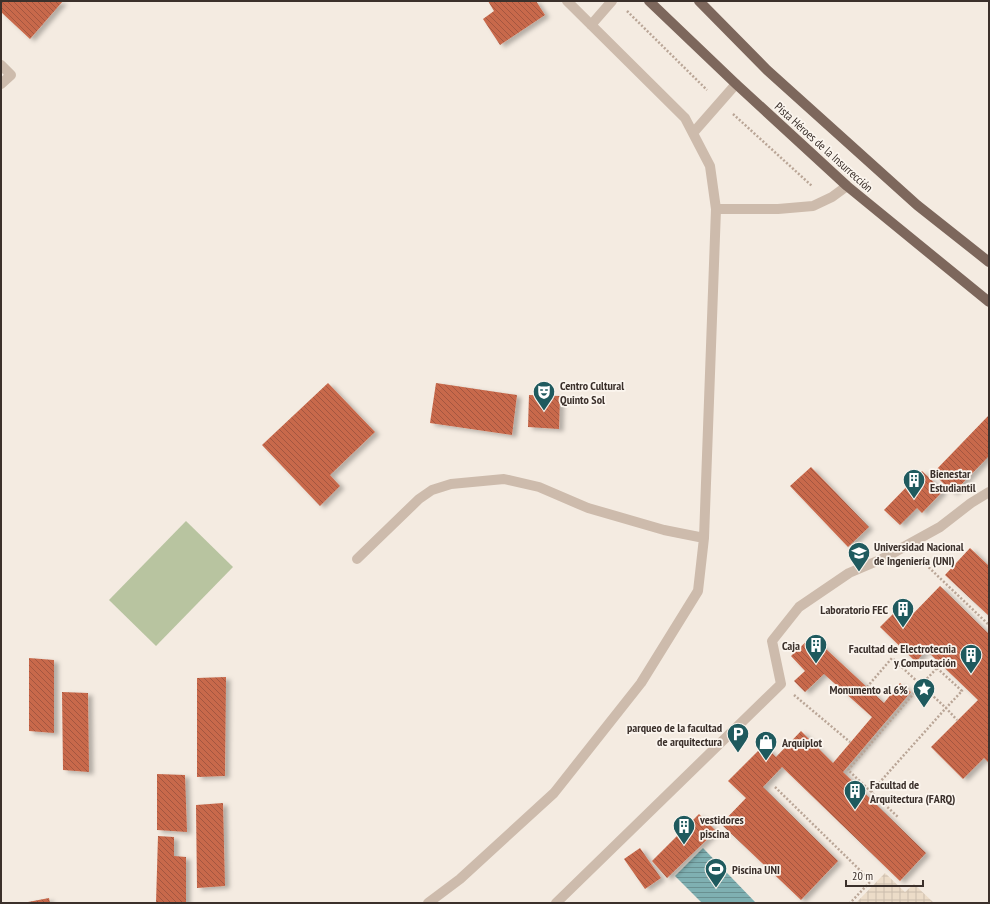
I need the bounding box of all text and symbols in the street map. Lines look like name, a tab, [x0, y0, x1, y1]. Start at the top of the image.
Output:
street label: Pista Héroes de la Insurrección	[772, 99, 876, 195]
place label: Centro Cultural Quinto Sol	[560, 378, 624, 407]
theatre icon: Centro Cultural Quinto Sol	[531, 379, 557, 412]
place label: Bienestar Estudiantil	[930, 466, 976, 495]
building icon: Bienestar Estudiantil	[901, 467, 927, 500]
place label: Universidad Nacional de Ingeniería (UNI)	[874, 539, 964, 568]
school or university icon: Universidad Nacional de Ingeniería (UNI)	[846, 540, 872, 573]
building icon: Laboratorio FEC	[890, 596, 916, 629]
place label: Laboratorio FEC	[820, 602, 889, 617]
building icon: Caja	[803, 632, 829, 665]
place label: Caja	[782, 638, 800, 653]
place label: Facultad de Electrotecnia y Computación	[849, 641, 956, 670]
building icon: Facultad de Electrotecnia y Computación	[958, 642, 984, 675]
place icon: Monumento al 6%	[911, 676, 937, 709]
place label: Monumento al 6%	[829, 682, 908, 697]
place label: parqueo de la facultad de arquitectura	[627, 720, 722, 749]
parking icon: parqueo de la facultad de arquitectura	[725, 721, 751, 754]
shop icon: Arquiplot	[753, 729, 779, 762]
place label: Arquiplot	[781, 735, 823, 750]
place label: Facultad de Arquitectura (FARQ)	[869, 777, 955, 806]
building icon: Facultad de Arquitectura (FARQ)	[842, 778, 868, 811]
place label: vestidores piscina	[699, 812, 744, 841]
building icon: vestidores piscina	[671, 813, 697, 846]
sports icon: Piscina UNI	[703, 856, 729, 889]
place label: Piscina UNI	[732, 862, 780, 877]
scale bar	[846, 862, 923, 888]
text: 20 m	[852, 868, 873, 883]

